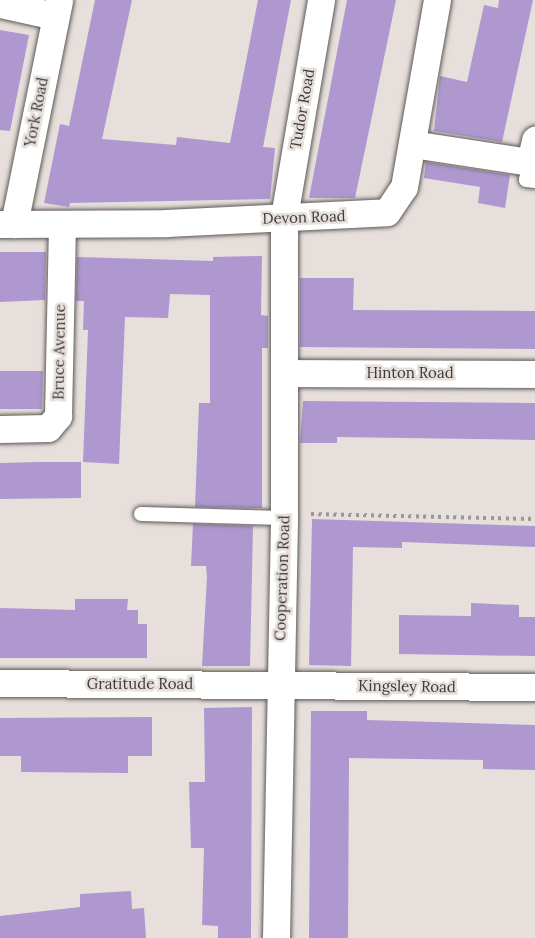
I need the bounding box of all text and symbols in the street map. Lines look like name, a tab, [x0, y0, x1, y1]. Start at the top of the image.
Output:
street label: Tudor Road	[286, 67, 318, 151]
street label: York Road	[20, 76, 52, 148]
street label: Devon Road	[262, 207, 346, 227]
street label: Bruce Avenue	[49, 304, 69, 400]
street label: Hinton Road	[366, 364, 454, 382]
street label: Cooperation Road	[271, 515, 293, 641]
street label: Gratitude Road	[87, 675, 193, 693]
street label: Kingsley Road	[358, 676, 456, 696]

